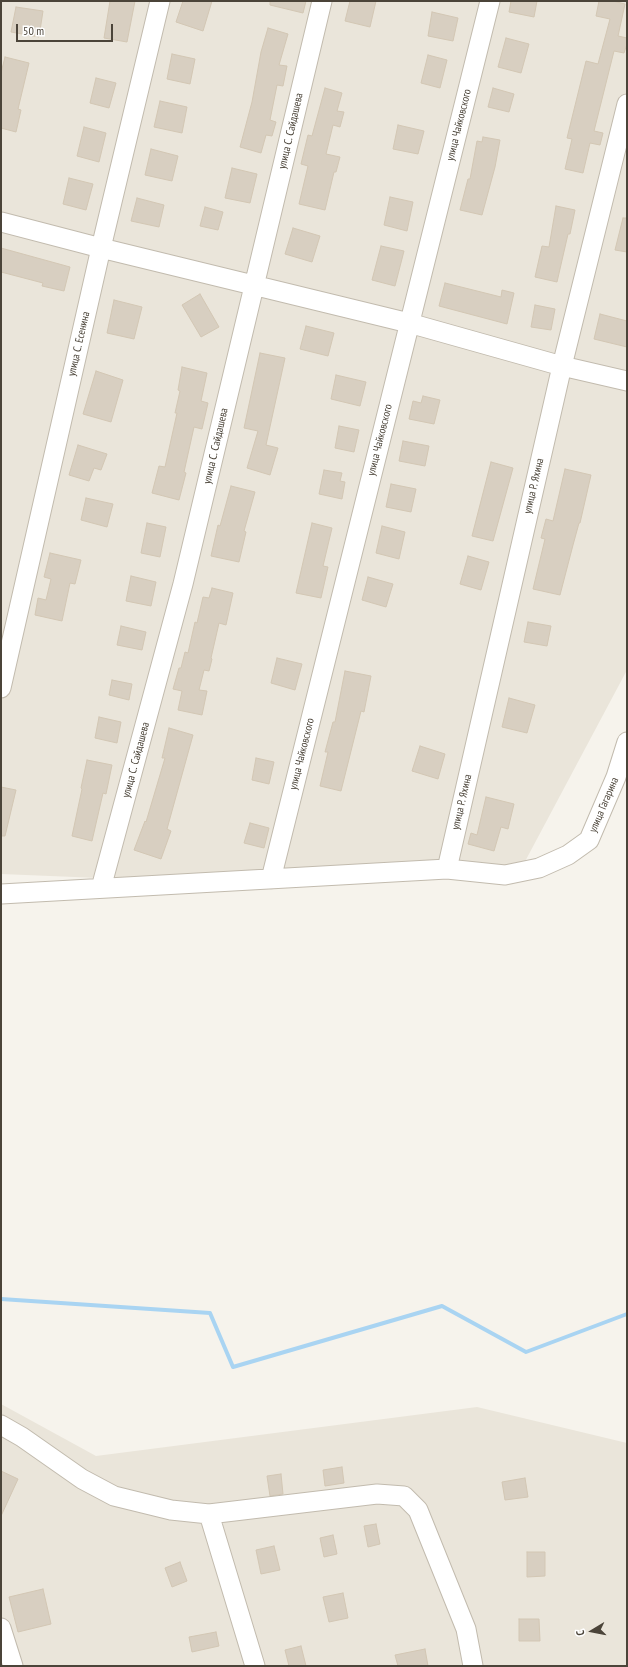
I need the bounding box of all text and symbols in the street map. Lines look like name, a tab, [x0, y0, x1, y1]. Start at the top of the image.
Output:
scale bar	[18, 16, 115, 42]
text: 50 m	[23, 23, 44, 38]
street label: улица Чайковского	[444, 88, 474, 162]
street label: улица С. Сайдашева	[276, 92, 306, 170]
street label: улица С. Есенина	[65, 310, 93, 378]
street label: улица Чайковского	[365, 403, 395, 477]
street label: улица С. Сайдашева	[201, 407, 231, 485]
street label: улица Р. Яхина	[521, 457, 547, 515]
street label: улица Чайковского	[287, 717, 317, 791]
street label: улица С. Сайдашева	[120, 721, 152, 799]
street label: улица Р. Яхина	[449, 773, 475, 831]
street label: улица Гагарина	[586, 775, 622, 835]
north arrow	[572, 1611, 612, 1651]
text: С	[573, 1629, 588, 1637]

